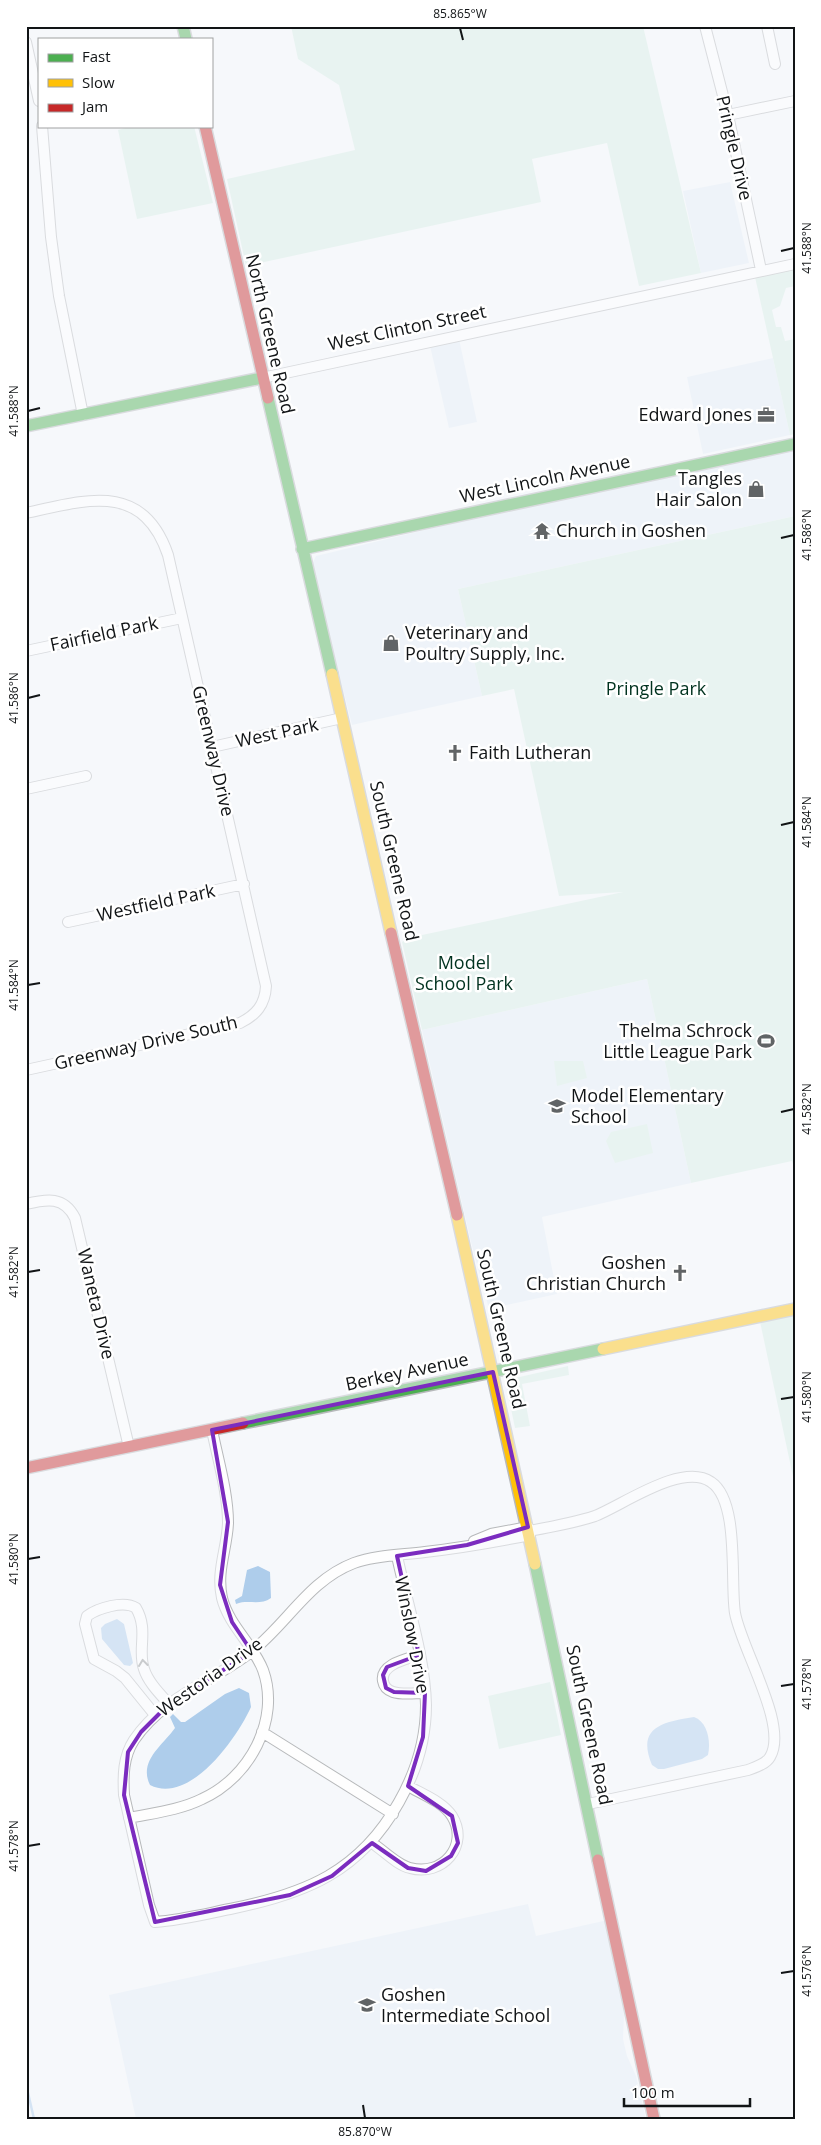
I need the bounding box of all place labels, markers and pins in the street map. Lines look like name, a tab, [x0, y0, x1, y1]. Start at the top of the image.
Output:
place label: Edward Jones	[639, 402, 752, 426]
office icon: Edward Jones	[756, 405, 776, 425]
place label: Tangles Hair Salon	[656, 466, 742, 511]
shop icon: Tangles Hair Salon	[746, 479, 766, 499]
place label: Church in Goshen	[556, 518, 706, 542]
temple icon: Church in Goshen	[532, 521, 552, 541]
place label: Veterinary and Poultry Supply, Inc.	[405, 620, 565, 665]
shop icon: Veterinary and Poultry Supply, Inc.	[381, 633, 401, 653]
place label: Faith Lutheran	[469, 740, 591, 764]
church icon: Faith Lutheran	[445, 743, 465, 763]
place label: Thelma Schrock Little League Park	[603, 1018, 753, 1063]
sports icon: Thelma Schrock Little League Park	[756, 1031, 776, 1051]
place label: Model Elementary School	[571, 1083, 725, 1128]
school or university icon: Model Elementary School	[547, 1096, 567, 1116]
place label: Goshen Christian Church	[526, 1250, 666, 1295]
church icon: Goshen Christian Church	[670, 1263, 690, 1283]
place label: Goshen Intermediate School	[381, 1982, 550, 2027]
school or university icon: Goshen Intermediate School	[357, 1995, 377, 2015]

